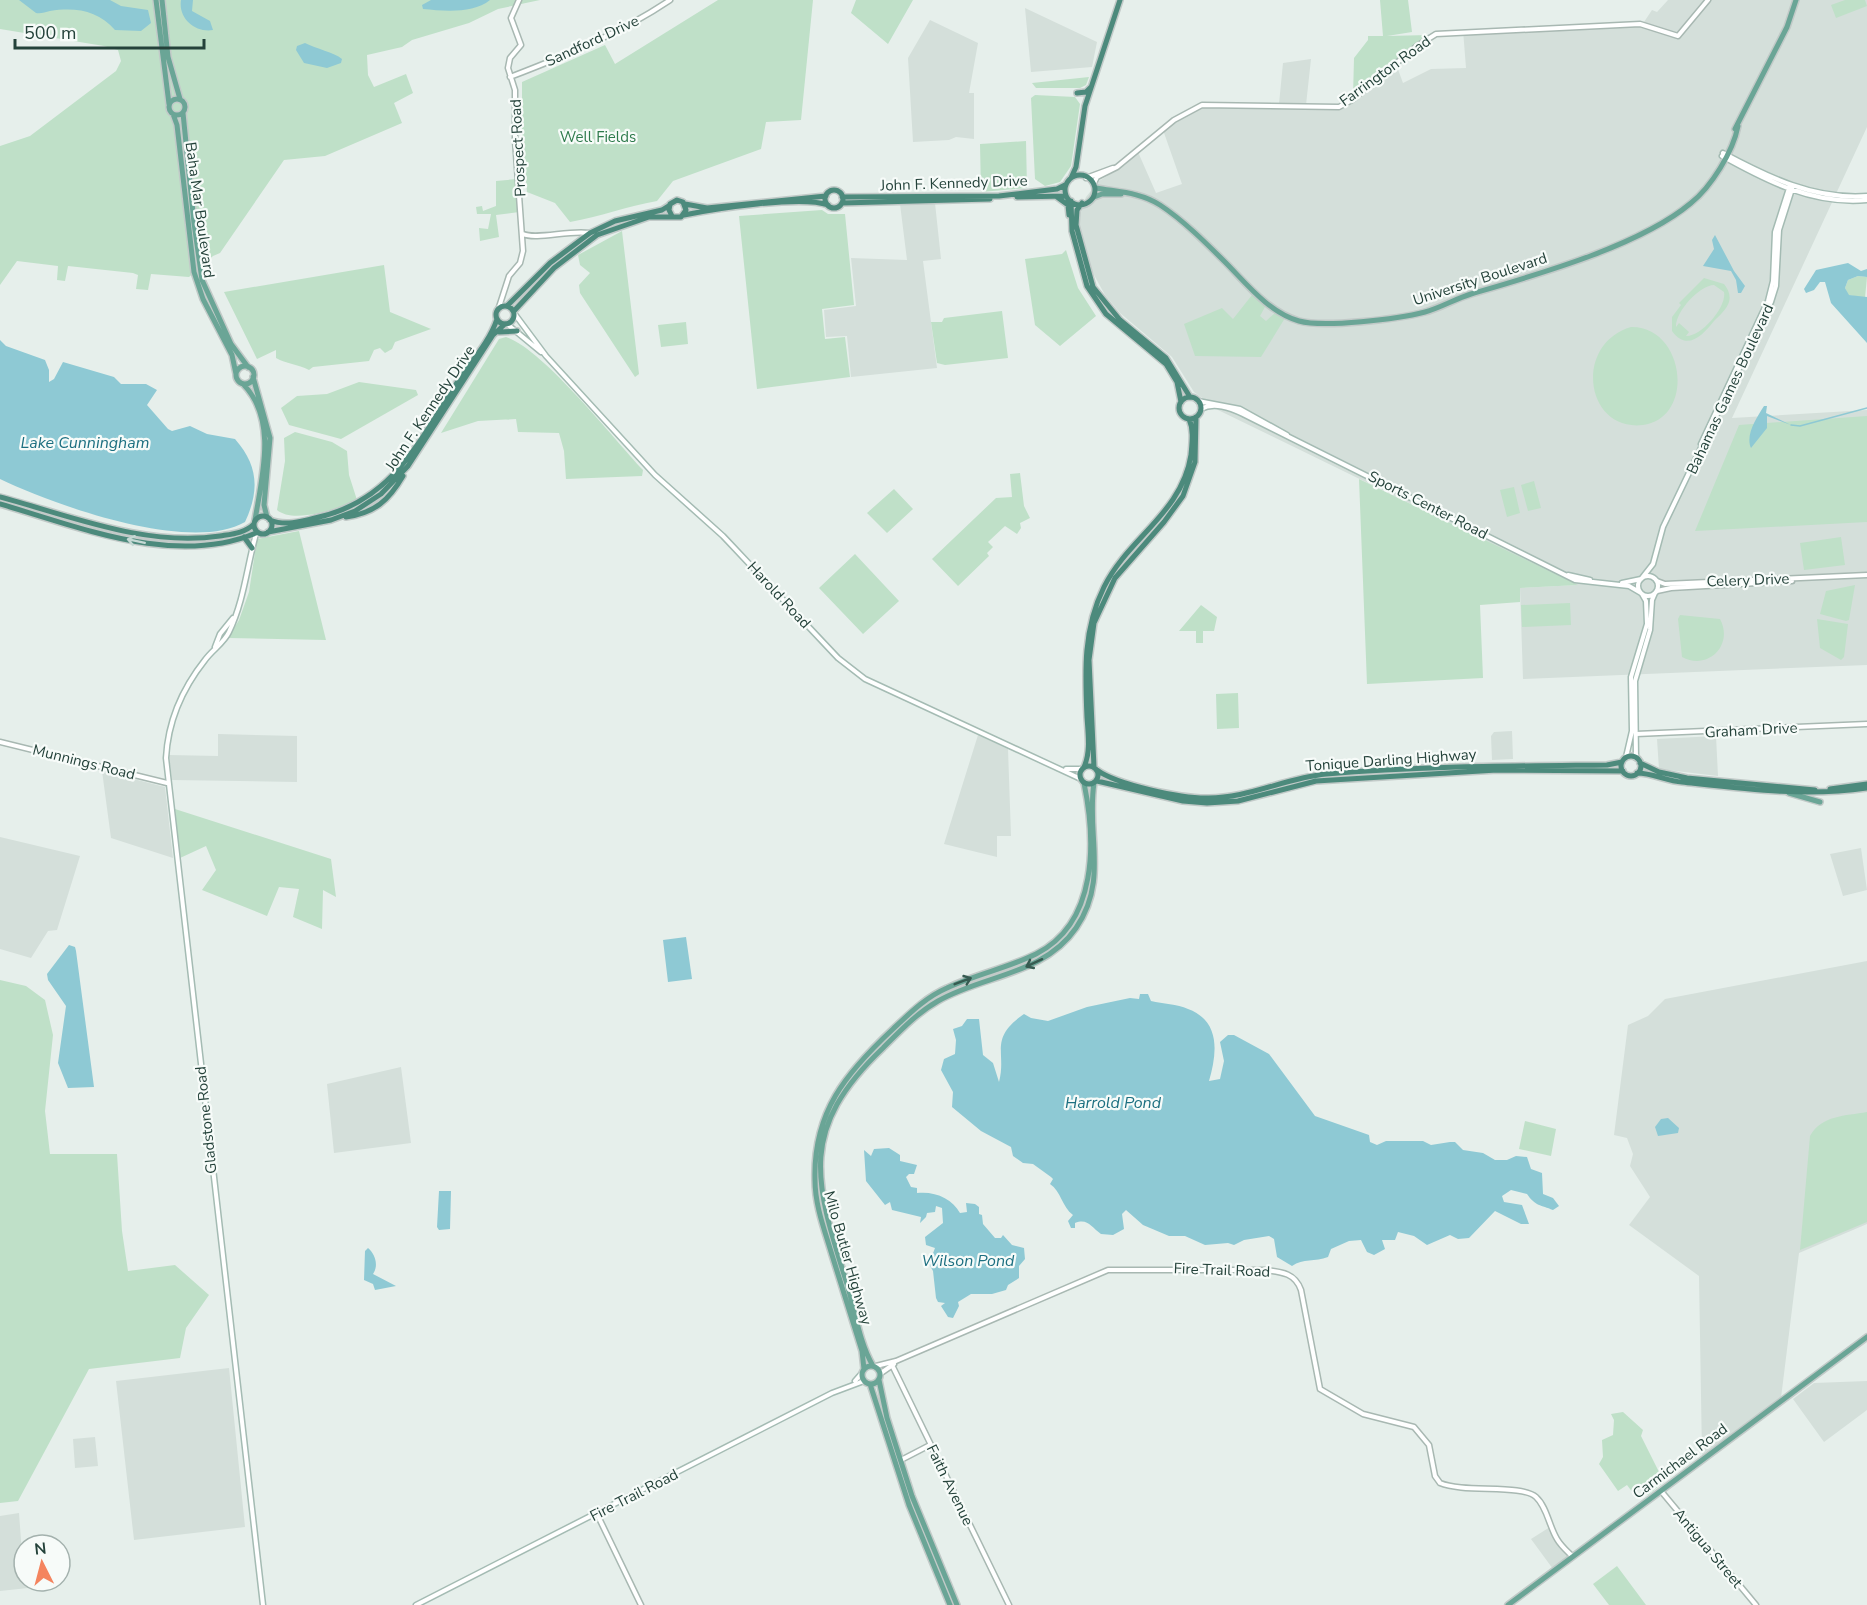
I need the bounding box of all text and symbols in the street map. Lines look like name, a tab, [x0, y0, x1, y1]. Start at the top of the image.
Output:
street label: Sandford Drive	[542, 11, 642, 71]
scale bar	[15, 12, 204, 50]
text: 500 m	[24, 21, 76, 45]
street label: Farrington Road	[1335, 31, 1435, 111]
street label: Prospect Road	[505, 99, 531, 197]
park label: Well Fields	[560, 127, 636, 147]
street label: Baha Mar Boulevard	[181, 141, 219, 279]
street label: John F. Kennedy Drive	[879, 170, 1028, 196]
street label: University Boulevard	[1410, 248, 1550, 310]
street label: Bahamas Games Boulevard	[1682, 301, 1778, 477]
street label: John F. Kennedy Drive	[380, 341, 479, 475]
water label: Lake Cunningham	[21, 432, 149, 454]
street label: Sports Center Road	[1365, 466, 1491, 544]
one-way arrow	[127, 535, 147, 546]
street label: Harold Road	[743, 557, 815, 633]
street label: Celery Drive	[1706, 569, 1790, 591]
street label: Graham Drive	[1704, 718, 1798, 742]
street label: Munnings Road	[31, 740, 137, 784]
street label: Tonique Darling Highway	[1305, 744, 1477, 776]
one-way arrow	[1025, 958, 1043, 970]
one-way arrow	[953, 975, 972, 986]
street label: Gladstone Road	[190, 1065, 222, 1175]
water label: Harrold Pond	[1065, 1092, 1162, 1114]
street label: Milo Butler Highway	[819, 1189, 877, 1328]
water label: Wilson Pond	[922, 1250, 1015, 1272]
street label: Fire Trail Road	[1173, 1258, 1271, 1282]
street label: Carmichael Road	[1628, 1419, 1732, 1503]
street label: Faith Avenue	[922, 1441, 978, 1529]
street label: Fire Trail Road	[586, 1464, 682, 1526]
street label: Antigua Street	[1669, 1504, 1748, 1593]
north arrow	[12, 1533, 72, 1593]
text: N	[33, 1538, 48, 1561]

